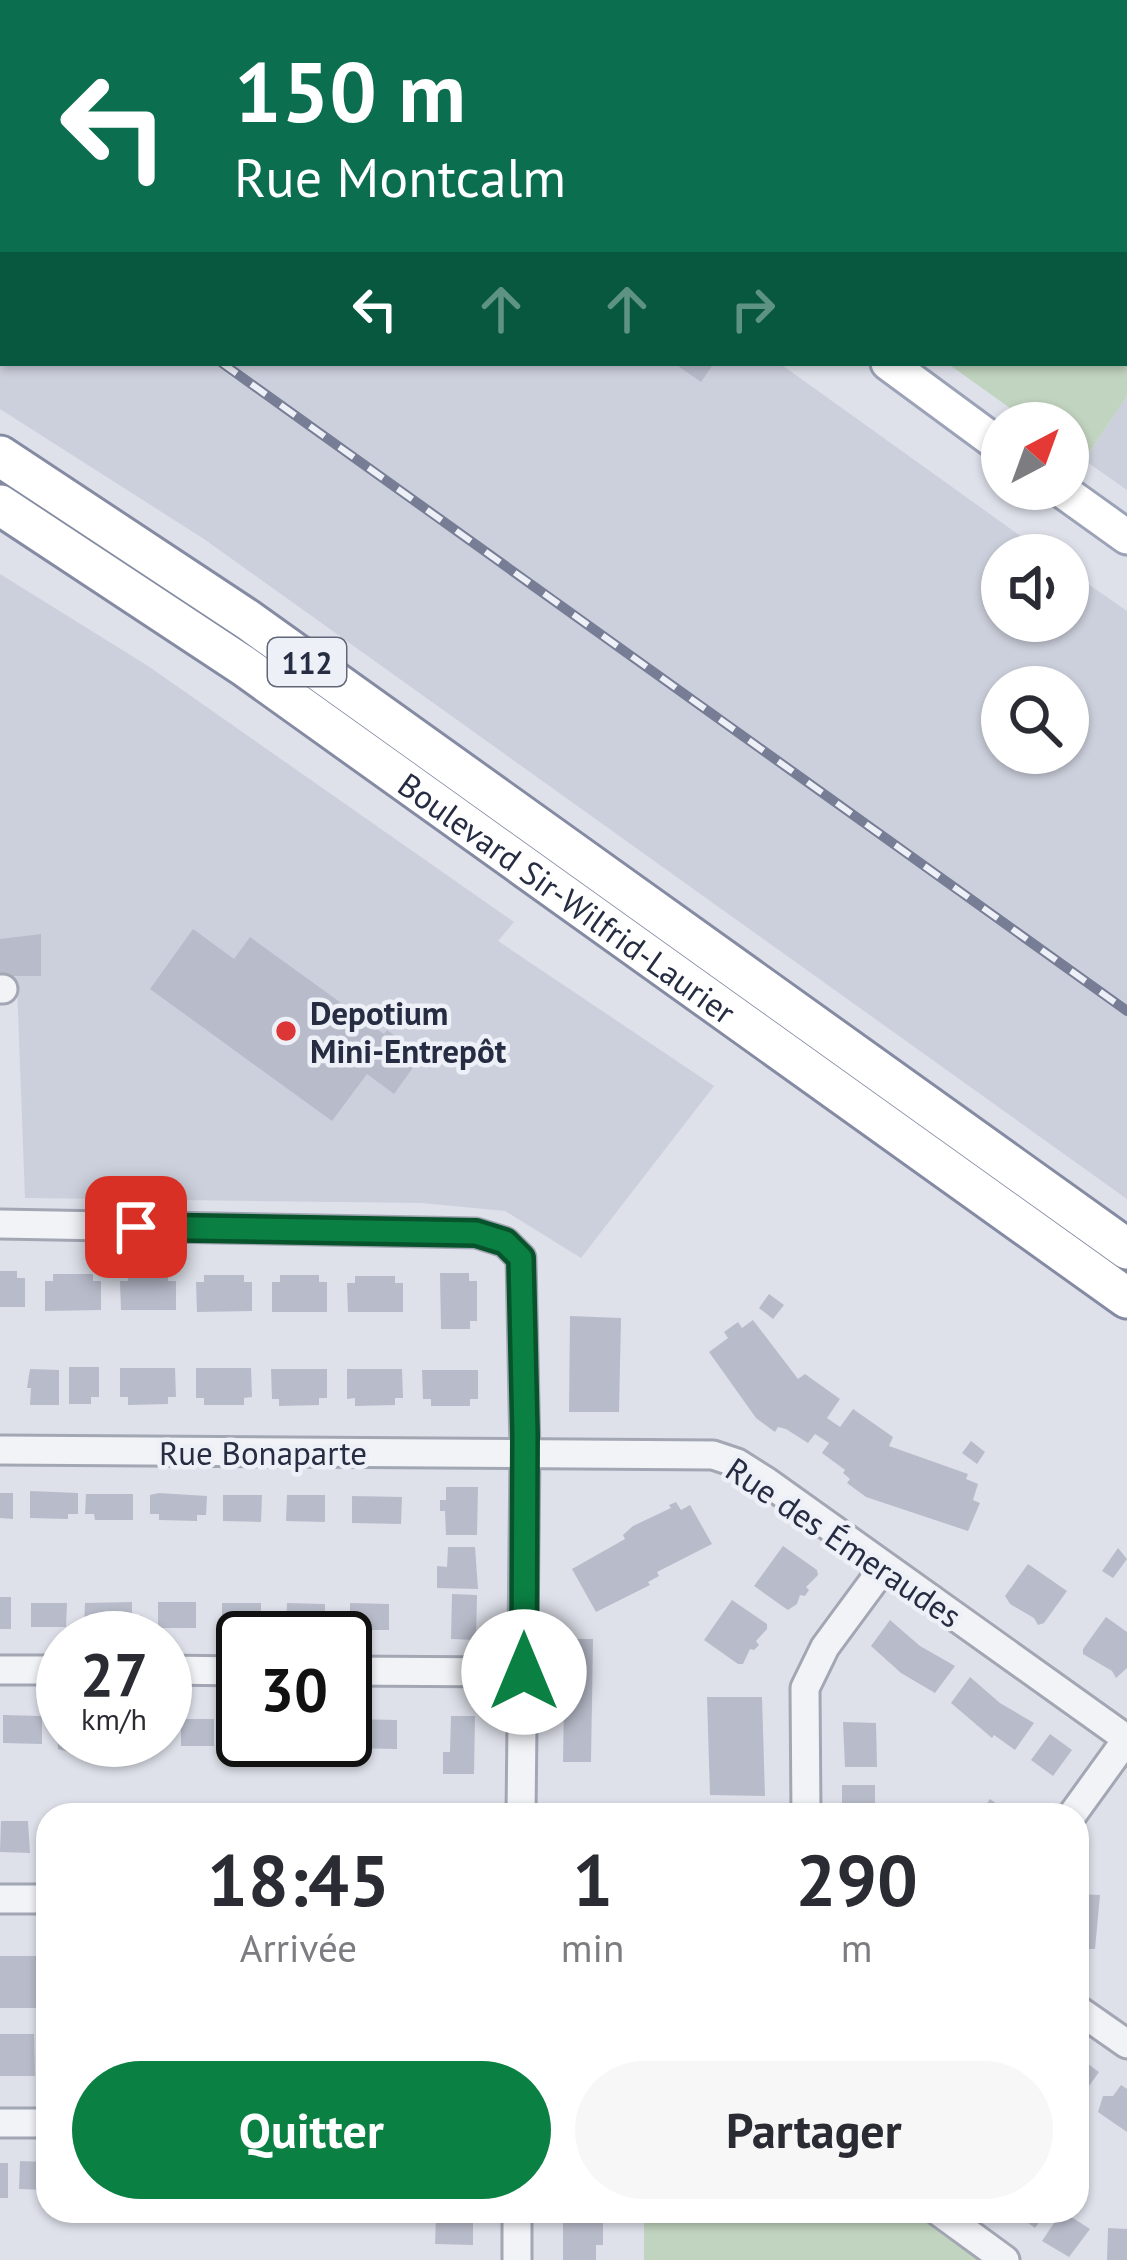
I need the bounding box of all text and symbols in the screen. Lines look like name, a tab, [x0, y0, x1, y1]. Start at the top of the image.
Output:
text: 150 m	[234, 36, 466, 145]
icon: left	[36, 48, 192, 204]
text: Rue Montcalm	[234, 142, 566, 212]
icon: left	[342, 276, 408, 342]
icon: ahead	[468, 276, 534, 342]
icon: ahead	[594, 276, 660, 342]
icon: right	[720, 276, 786, 342]
north arrow	[981, 402, 1089, 510]
map controls	[981, 402, 1089, 774]
button: sound	[981, 534, 1089, 642]
road number: 112	[268, 638, 346, 686]
button: search	[981, 666, 1089, 774]
street label: Boulevard Sir-Wilfrid-Laurier	[390, 762, 744, 1033]
place label: Depotium Mini-Entrepôt	[310, 991, 507, 1072]
marker: Depotium Mini-Entrepôt	[273, 1018, 299, 1044]
pin	[85, 1176, 187, 1278]
icon: arrive	[103, 1194, 169, 1260]
street label: Rue Bonaparte	[159, 1431, 367, 1474]
street label: Rue des Émeraudes	[718, 1447, 970, 1637]
position arrow	[461, 1609, 587, 1735]
speed limit sign: 30	[216, 1611, 372, 1767]
text: 27	[80, 1635, 148, 1713]
text: km/h	[81, 1699, 147, 1738]
text: 18:45	[207, 1833, 390, 1926]
text: 1	[572, 1833, 613, 1926]
text: 290	[795, 1833, 918, 1926]
text: Arrivée	[240, 1922, 357, 1973]
text: min	[561, 1922, 624, 1973]
text: m	[841, 1922, 872, 1973]
button: Quitter	[72, 2061, 551, 2199]
button: Partager	[575, 2061, 1053, 2199]

